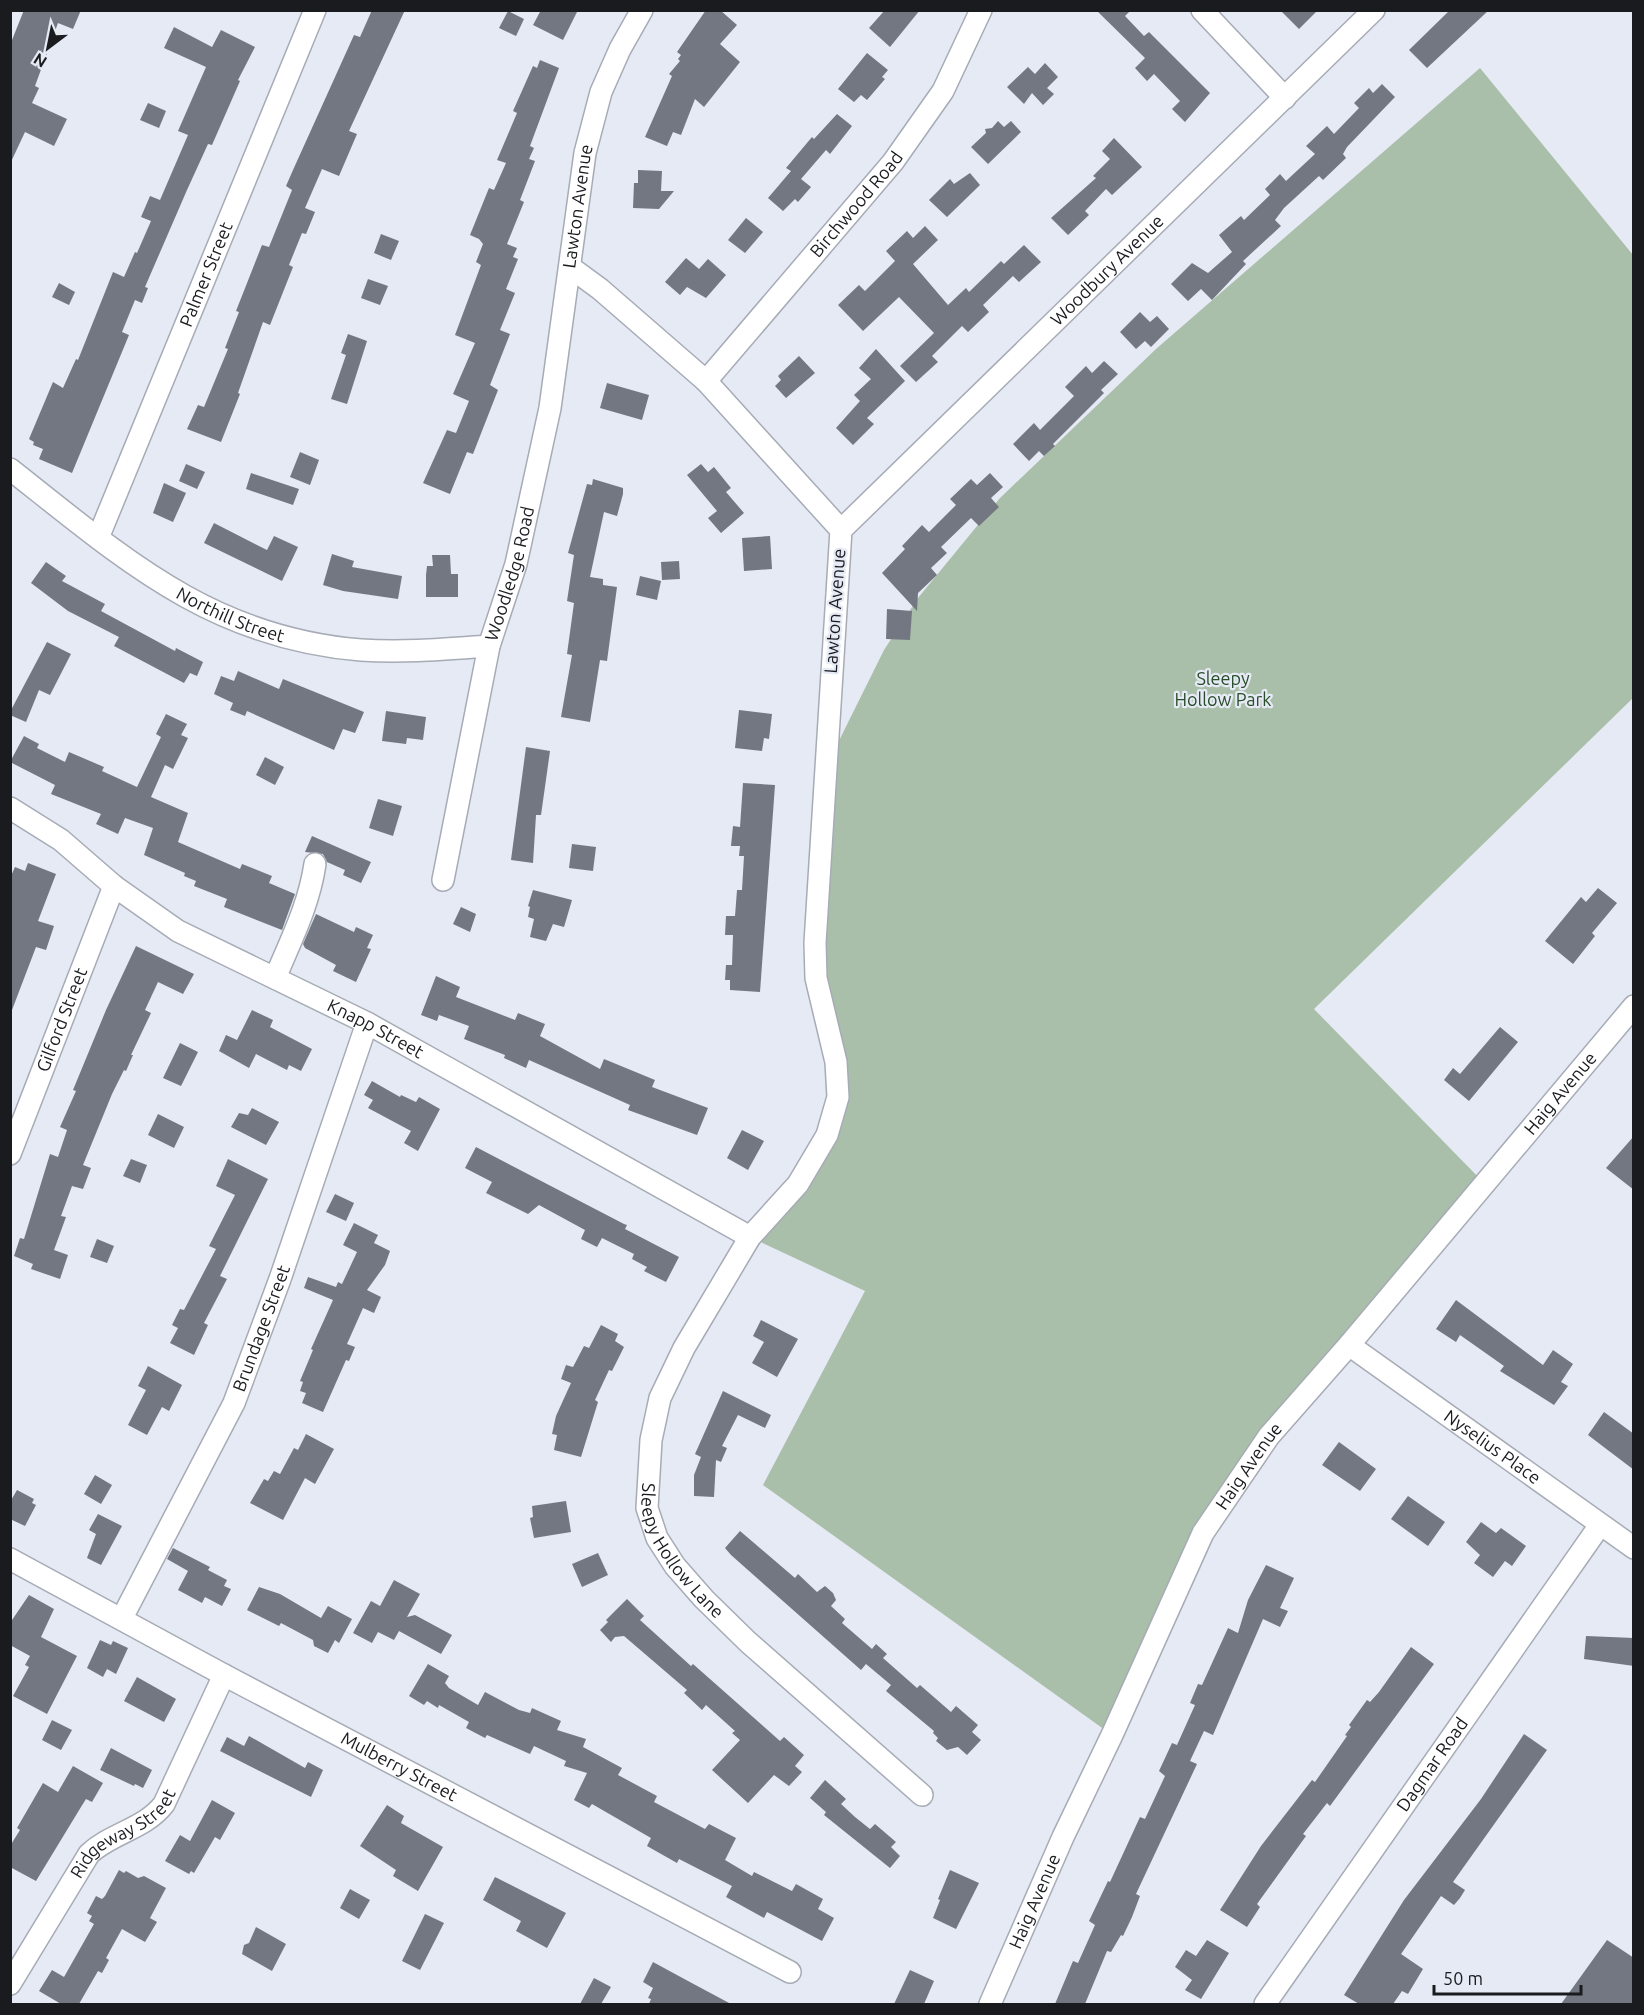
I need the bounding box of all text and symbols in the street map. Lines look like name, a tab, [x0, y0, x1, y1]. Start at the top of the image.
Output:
north arrow	[18, 18, 78, 78]
text: N	[30, 50, 50, 72]
street label: Lawton Avenue	[558, 142, 596, 270]
street label: Birchwood Road	[805, 147, 906, 261]
street label: Woodbury Avenue	[1046, 210, 1167, 329]
street label: Palmer Street	[175, 219, 236, 329]
street label: Woodledge Road	[480, 504, 537, 643]
street label: Lawton Avenue	[820, 548, 848, 674]
street label: Northill Street	[173, 582, 287, 646]
park label: Sleepy Hollow Park	[1175, 668, 1271, 709]
street label: Gilford Street	[32, 964, 90, 1074]
street label: Knapp Street	[325, 994, 428, 1062]
street label: Haig Avenue	[1519, 1048, 1600, 1138]
street label: Brundage Street	[228, 1262, 293, 1394]
street label: Nyselius Place	[1441, 1405, 1545, 1487]
street label: Haig Avenue	[1211, 1418, 1285, 1513]
street label: Sleepy Hollow Lane	[638, 1482, 728, 1622]
street label: Dagmar Road	[1392, 1713, 1471, 1815]
street label: Mulberry Street	[338, 1727, 461, 1805]
street label: Ridgeway Street	[66, 1785, 179, 1881]
street label: Haig Avenue	[1004, 1851, 1063, 1951]
scale bar	[1434, 1958, 1581, 1996]
text: 50 m	[1443, 1968, 1483, 1988]

